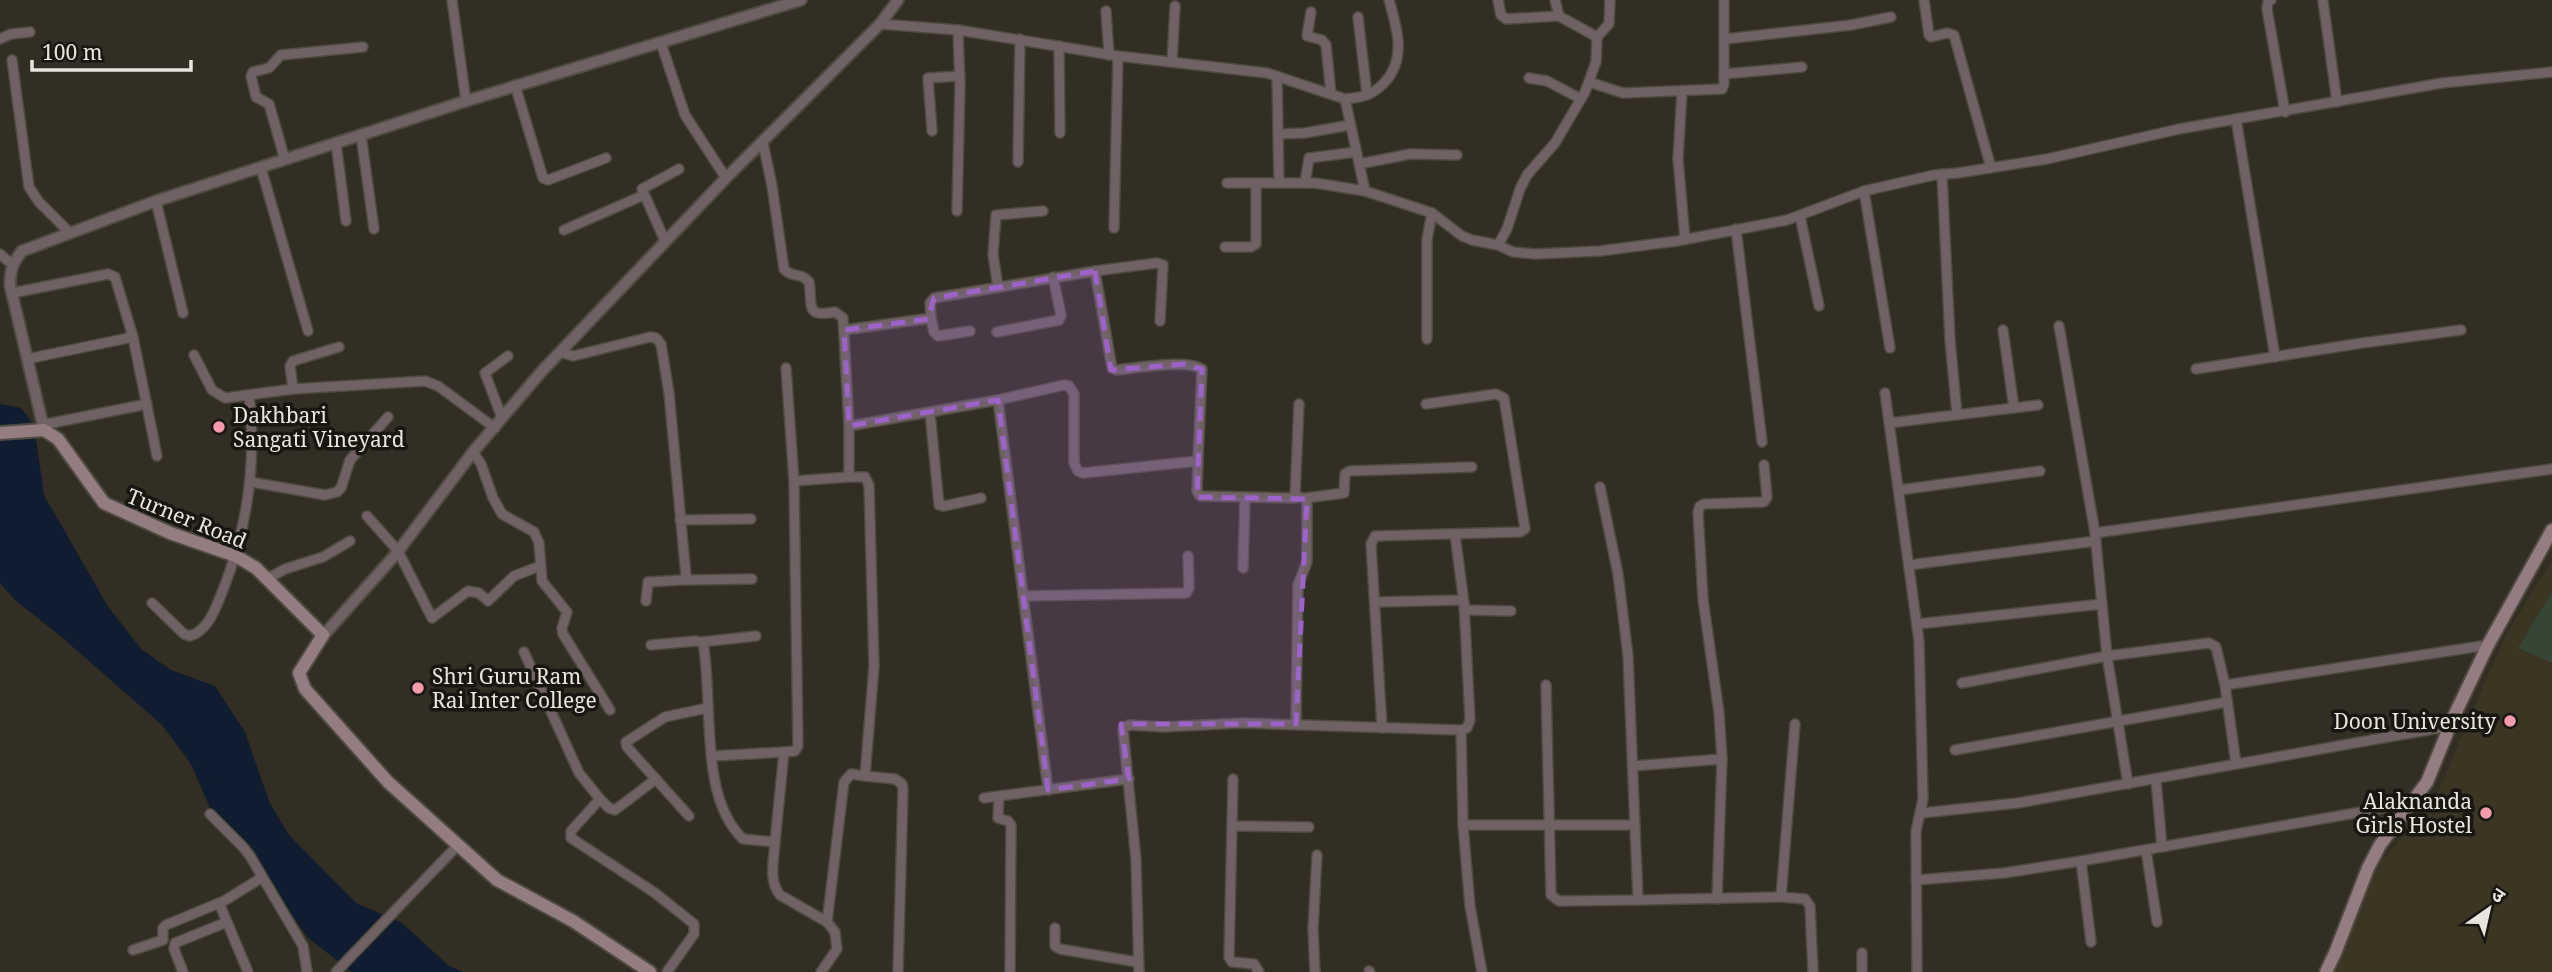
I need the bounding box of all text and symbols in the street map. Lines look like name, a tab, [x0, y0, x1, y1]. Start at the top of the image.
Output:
scale bar	[32, 28, 191, 72]
text: 100 m	[42, 38, 103, 66]
place label: Dakhbari Sangati Vineyard	[233, 401, 405, 453]
marker: Dakhbari Sangati Vineyard	[211, 419, 227, 435]
street label: Turner Road	[123, 481, 251, 555]
place label: Shri Guru Ram Rai Inter College	[432, 662, 597, 714]
marker: Shri Guru Ram Rai Inter College	[410, 680, 426, 696]
place label: Doon University	[2333, 707, 2496, 735]
marker: Doon University	[2502, 713, 2518, 729]
place label: Alaknanda Girls Hostel	[2356, 787, 2472, 839]
marker: Alaknanda Girls Hostel	[2478, 805, 2494, 821]
north arrow	[2454, 874, 2524, 944]
text: उ	[2487, 881, 2511, 909]

